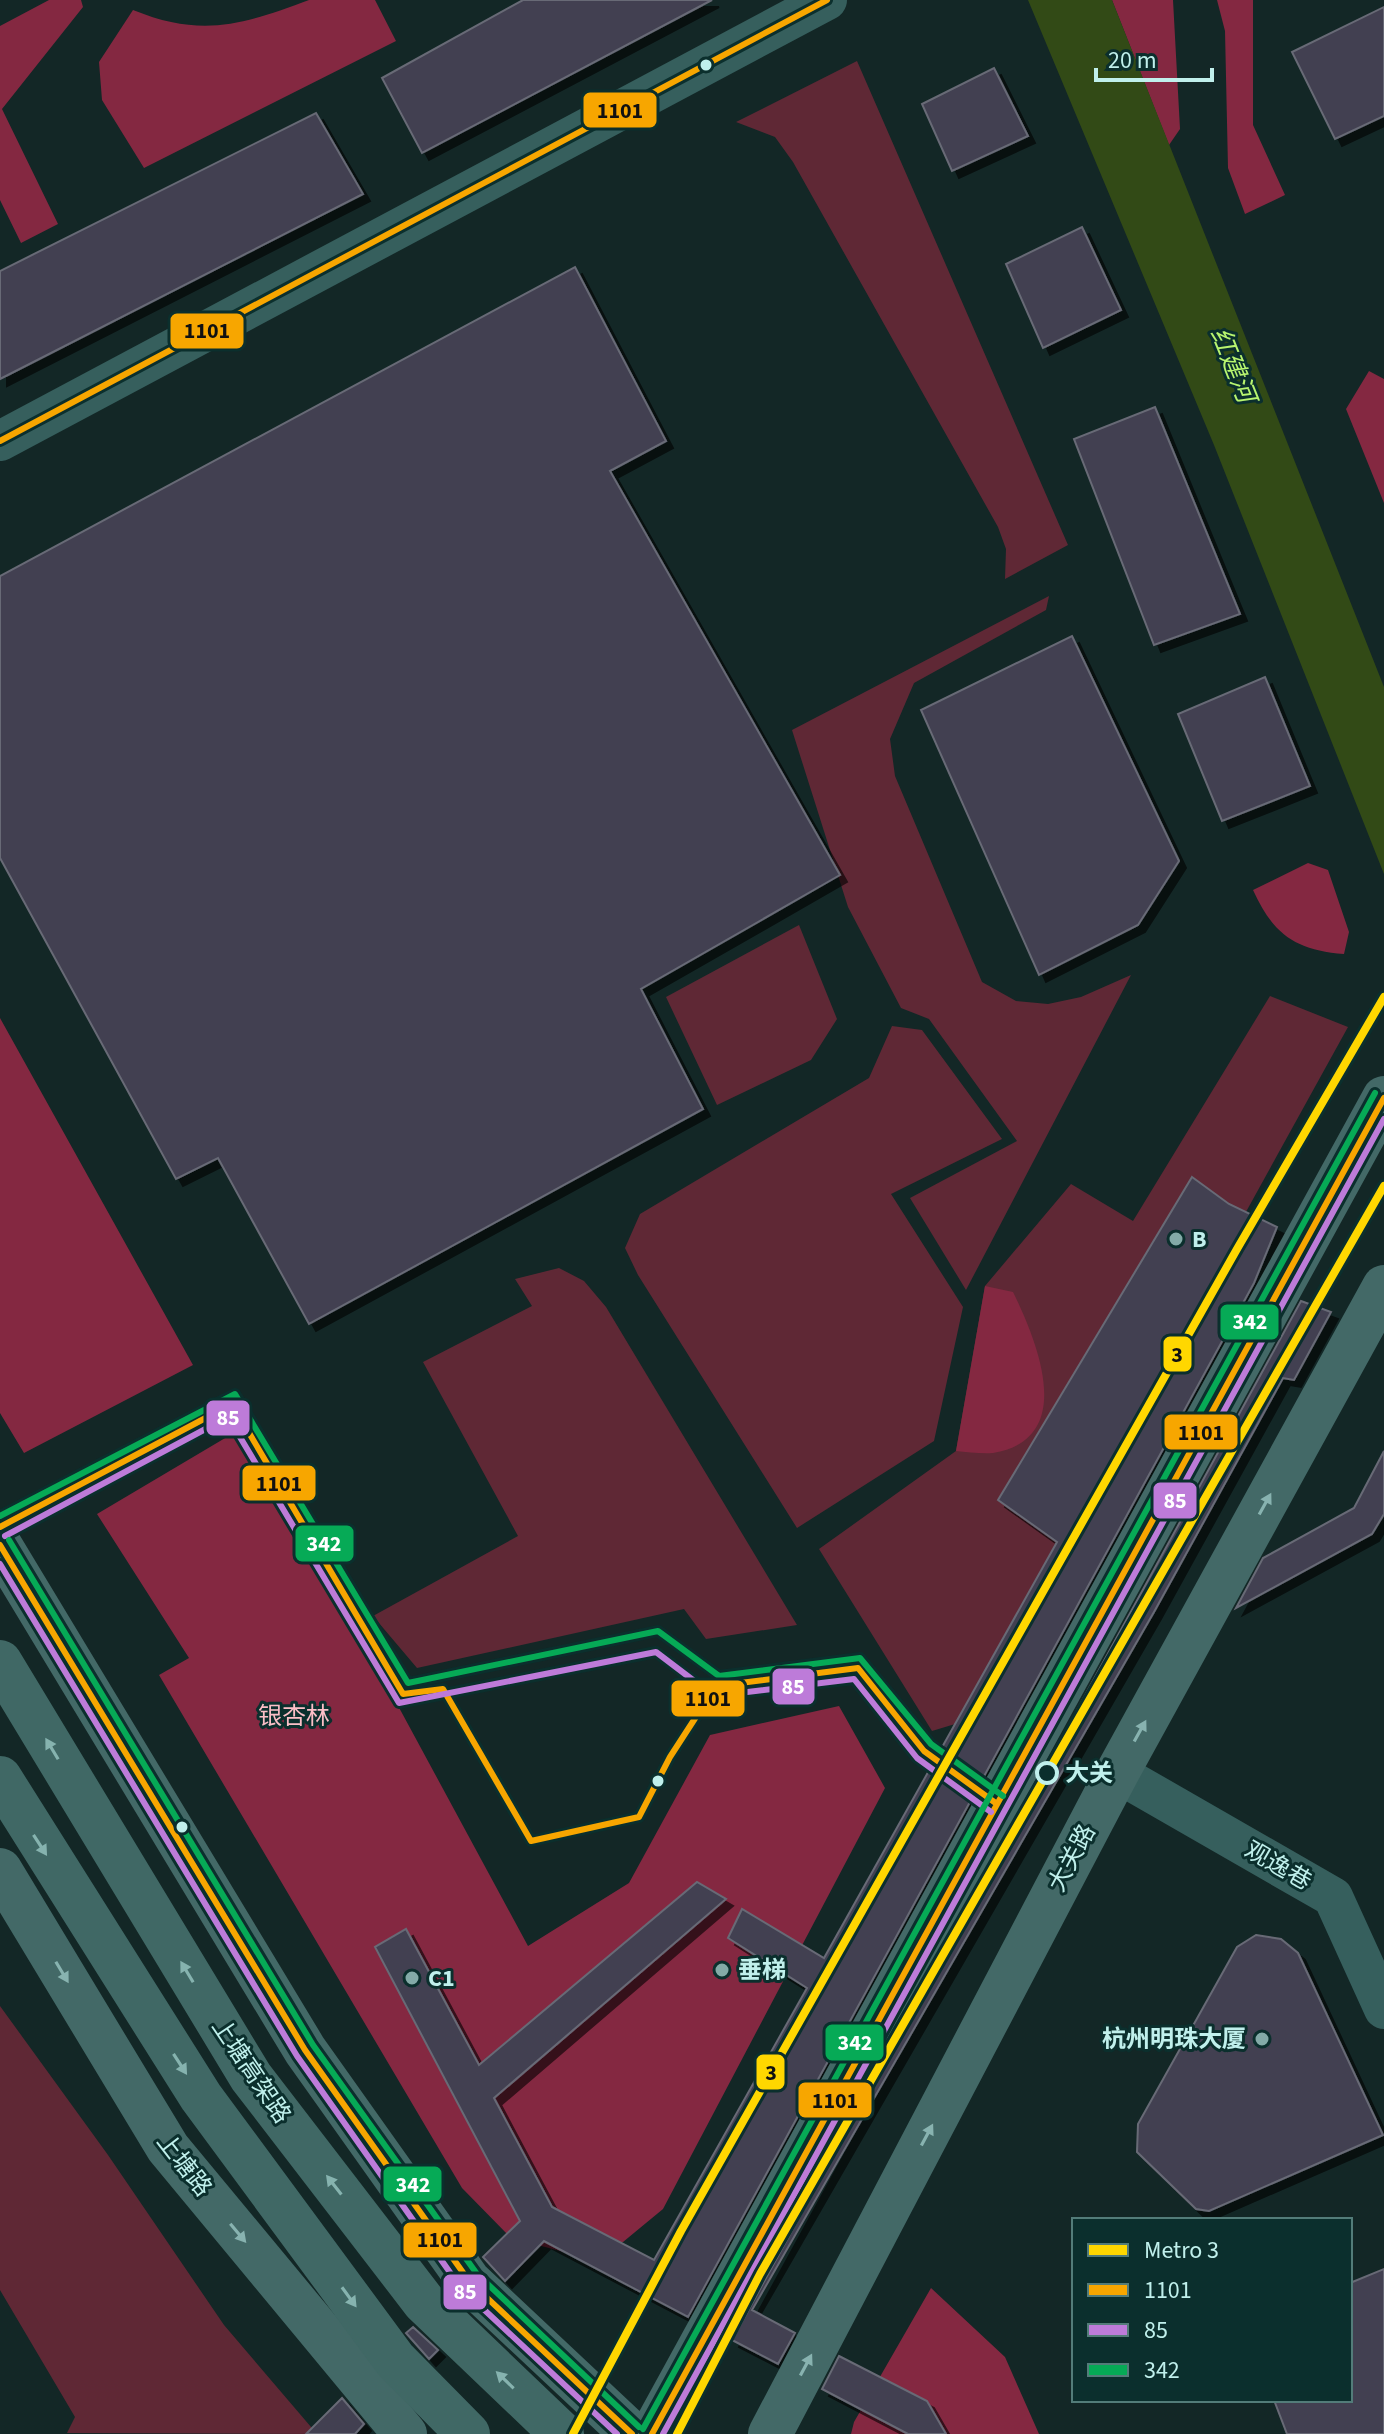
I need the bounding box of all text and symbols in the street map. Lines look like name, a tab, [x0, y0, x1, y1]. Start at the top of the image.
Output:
scale bar	[1096, 32, 1212, 82]
text: 20 m	[1108, 43, 1157, 78]
unlabelled marker	[698, 57, 714, 73]
line badge: 1101	[582, 91, 658, 129]
text: 1101	[597, 95, 643, 127]
line badge: 1101	[169, 312, 245, 350]
text: 1101	[184, 315, 230, 347]
water label: 红建河	[1201, 322, 1267, 413]
place label: B	[1192, 1222, 1207, 1257]
marker: B	[1167, 1230, 1185, 1248]
line badge: 342	[1219, 1303, 1280, 1341]
text: 342	[1233, 1306, 1267, 1338]
line badge: 3	[1162, 1335, 1193, 1373]
text: 3	[1171, 1339, 1183, 1371]
line badge: 85	[205, 1399, 251, 1437]
text: 85	[216, 1402, 240, 1434]
line badge: 1101	[1163, 1413, 1239, 1451]
text: 1101	[1178, 1417, 1224, 1449]
line badge: 1101	[241, 1464, 317, 1502]
text: 1101	[256, 1468, 302, 1500]
line badge: 85	[1152, 1481, 1198, 1520]
text: 85	[1163, 1485, 1187, 1517]
one-way arrow	[1258, 1492, 1272, 1515]
line badge: 342	[294, 1524, 355, 1563]
text: 342	[307, 1528, 341, 1560]
line badge: 85	[771, 1667, 816, 1706]
text: 85	[781, 1671, 805, 1703]
line badge: 1101	[670, 1679, 746, 1718]
text: 1101	[685, 1683, 731, 1715]
park label: 银杏林	[258, 1699, 330, 1734]
one-way arrow	[1133, 1720, 1147, 1743]
one-way arrow	[45, 1738, 59, 1760]
place label: 大关	[1065, 1756, 1113, 1791]
marker: 大关	[1036, 1762, 1058, 1784]
unlabelled marker	[650, 1773, 666, 1789]
street label: 大关路	[1040, 1818, 1104, 1898]
unlabelled marker	[174, 1819, 190, 1835]
street label: 观逸巷	[1238, 1833, 1318, 1899]
one-way arrow	[33, 1834, 48, 1855]
place label: 垂梯	[738, 1953, 786, 1988]
one-way arrow	[55, 1961, 69, 1983]
one-way arrow	[180, 1961, 194, 1983]
place label: C1	[428, 1961, 455, 1996]
marker: 垂梯	[713, 1961, 731, 1979]
marker: C1	[403, 1969, 421, 1987]
street label: 上塘高架路	[203, 2011, 299, 2131]
place label: 杭州明珠大厦	[1102, 2022, 1246, 2057]
line badge: 342	[824, 2023, 885, 2062]
text: 342	[838, 2027, 872, 2059]
marker: 杭州明珠大厦	[1253, 2030, 1271, 2048]
one-way arrow	[172, 2053, 187, 2075]
line badge: 3	[755, 2053, 786, 2091]
text: 3	[765, 2057, 777, 2089]
line badge: 1101	[797, 2081, 873, 2119]
text: 1101	[812, 2085, 858, 2117]
one-way arrow	[921, 2123, 934, 2146]
street label: 上塘路	[148, 2126, 220, 2204]
line badge: 342	[382, 2165, 443, 2203]
text: 342	[396, 2169, 430, 2201]
one-way arrow	[326, 2175, 343, 2196]
legend	[1072, 2218, 1352, 2402]
line badge: 1101	[402, 2221, 478, 2259]
one-way arrow	[230, 2223, 247, 2244]
text: 1101	[417, 2224, 463, 2256]
text: Metro 3	[1144, 2233, 1219, 2268]
line badge: 85	[442, 2273, 488, 2311]
text: 1101	[1144, 2273, 1192, 2308]
text: 85	[453, 2276, 477, 2308]
one-way arrow	[341, 2286, 357, 2308]
text: 85	[1144, 2313, 1168, 2348]
text: 342	[1144, 2353, 1180, 2388]
one-way arrow	[799, 2354, 813, 2376]
one-way arrow	[496, 2371, 515, 2390]

